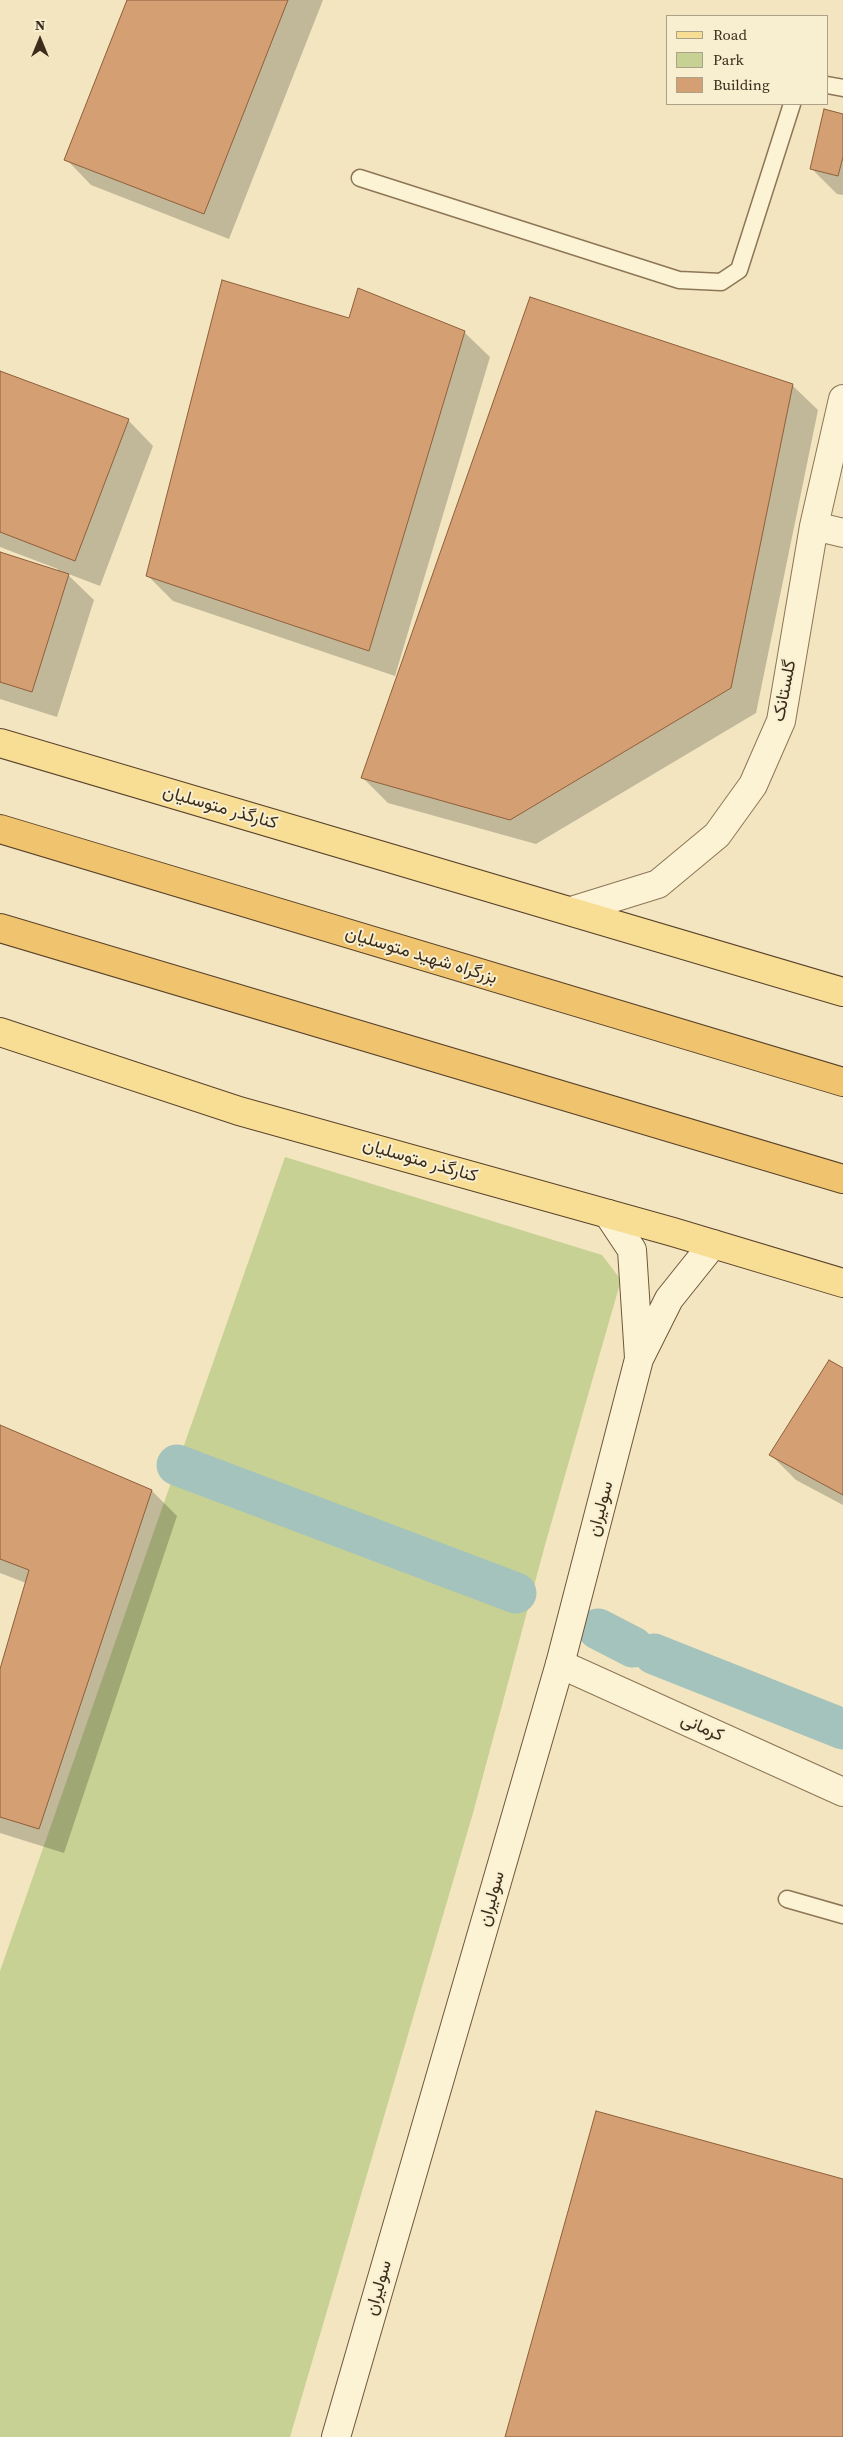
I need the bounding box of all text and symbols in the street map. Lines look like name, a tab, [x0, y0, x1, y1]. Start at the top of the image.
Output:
north arrow	[15, 15, 65, 65]
text: N	[35, 15, 45, 35]
legend	[666, 15, 828, 105]
text: Road	[713, 24, 747, 45]
text: Park	[713, 49, 744, 70]
text: Building	[713, 74, 770, 95]
street label: گلستانک	[768, 658, 802, 724]
street label: کنارگذر متوسلیان	[160, 781, 280, 835]
street label: بزرگراه شهید متوسلیان	[342, 923, 500, 989]
street label: کنارگذر متوسلیان	[360, 1134, 480, 1188]
street label: سولیران	[583, 1479, 619, 1539]
street label: کرمانی	[677, 1709, 727, 1747]
street label: سولیران	[474, 1869, 510, 1929]
street label: سولیران	[361, 2258, 397, 2318]

